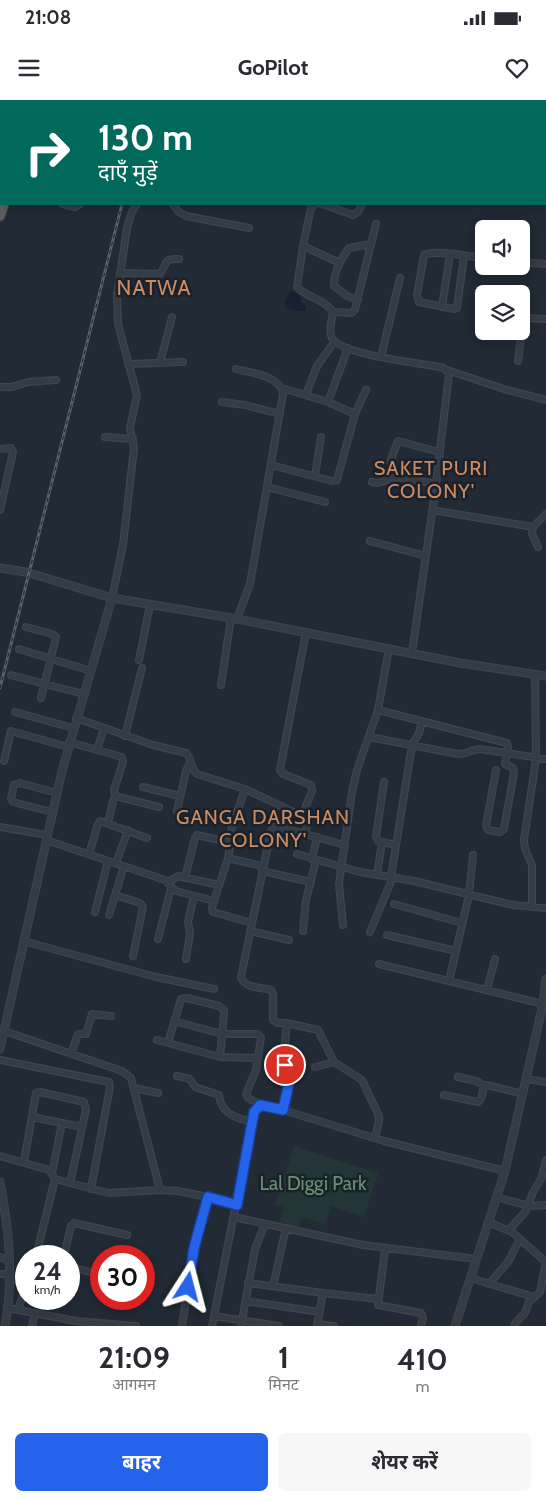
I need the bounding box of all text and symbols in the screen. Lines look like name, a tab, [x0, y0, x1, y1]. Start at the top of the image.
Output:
text: 21:08	[25, 6, 71, 29]
icon: menu	[15, 54, 43, 82]
text: GoPilot	[238, 54, 308, 81]
icon: heart	[503, 54, 531, 82]
text: 130 m	[98, 116, 193, 159]
icon: right	[15, 120, 80, 185]
text: दाएँ मुड़ें	[98, 159, 157, 186]
map controls	[475, 220, 530, 340]
button: sound	[475, 220, 530, 275]
district label: NATWA	[117, 275, 191, 300]
button: layers	[475, 285, 530, 340]
district label: SAKET PURI COLONY'	[374, 456, 488, 503]
district label: GANGA DARSHAN COLONY'	[176, 805, 350, 852]
pin	[264, 1044, 306, 1086]
icon: arrive	[271, 1051, 299, 1079]
park label: Lal Diggi Park	[260, 1172, 367, 1195]
speed limit sign: 30	[90, 1245, 155, 1310]
text: 24	[33, 1256, 62, 1286]
position arrow	[161, 1260, 213, 1312]
text: km/h	[34, 1282, 61, 1297]
text: 21:09	[98, 1339, 170, 1376]
text: 1	[278, 1339, 289, 1376]
text: 410	[397, 1341, 448, 1378]
text: आगमन	[112, 1375, 156, 1394]
text: मिनट	[268, 1375, 299, 1394]
text: m	[415, 1377, 429, 1396]
button: बाहर	[15, 1433, 268, 1491]
button: शेयर करें	[278, 1433, 531, 1491]

